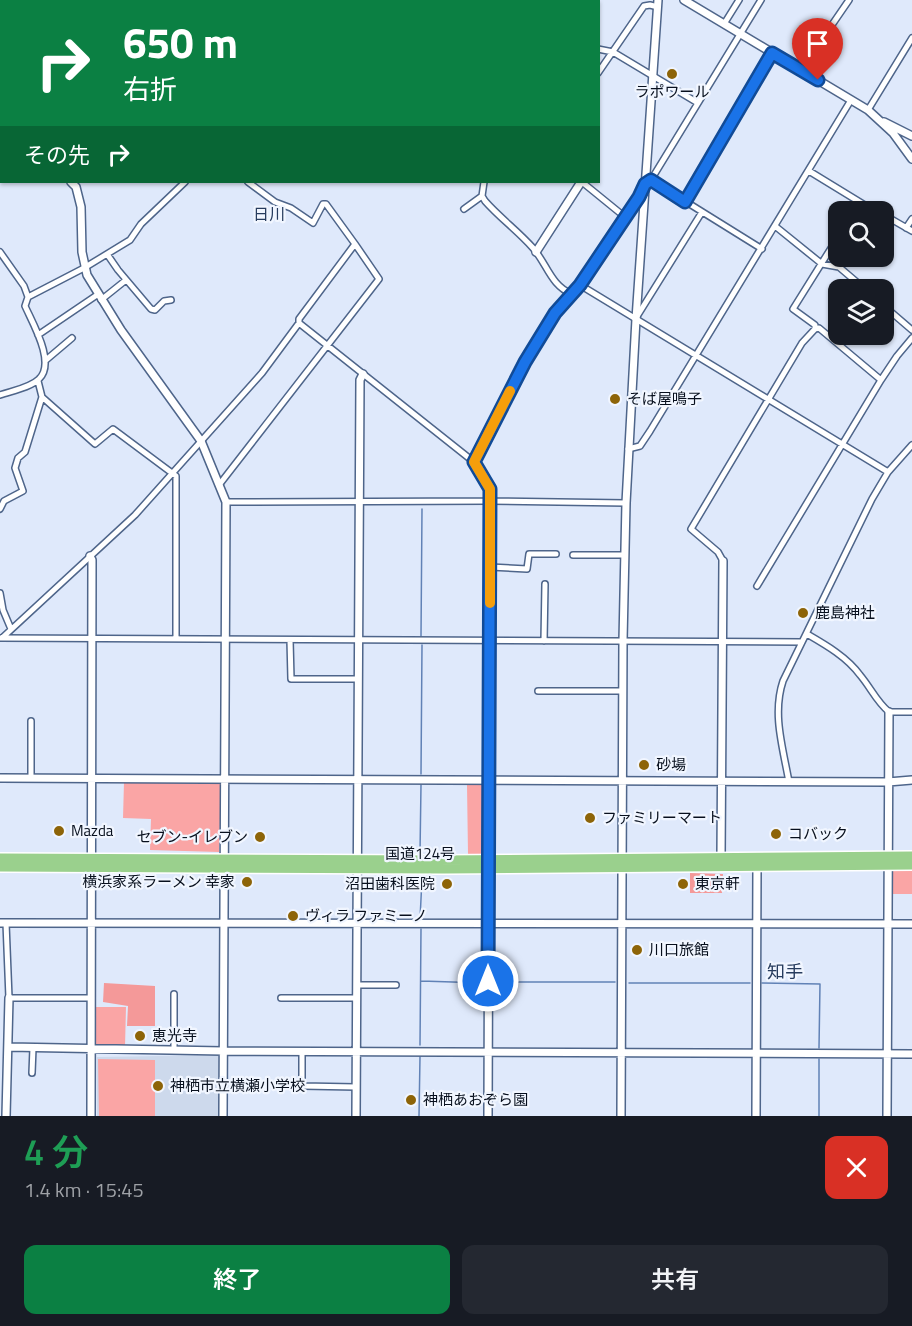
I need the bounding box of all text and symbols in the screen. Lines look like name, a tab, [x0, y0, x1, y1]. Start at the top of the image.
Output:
text: 650 m	[123, 10, 238, 74]
pin	[792, 18, 843, 80]
icon: right	[24, 24, 102, 102]
icon: arrive	[801, 27, 834, 60]
marker: ラポワール	[665, 67, 679, 81]
text: 右折	[123, 68, 177, 109]
place label: ラポワール	[634, 80, 710, 103]
text: その先	[24, 138, 90, 172]
icon: right	[102, 138, 135, 171]
map controls	[828, 201, 894, 345]
button: search	[828, 201, 894, 267]
district label: 日川	[253, 202, 285, 226]
button: layers	[828, 279, 894, 345]
place label: そば屋鳴子	[627, 387, 702, 410]
marker: そば屋鳴子	[608, 392, 622, 406]
place label: 鹿島神社	[815, 601, 875, 624]
marker: 鹿島神社	[796, 606, 810, 620]
place label: 砂場	[656, 753, 686, 776]
marker: 砂場	[637, 758, 651, 772]
place label: ファミリーマート	[602, 806, 722, 829]
marker: ファミリーマート	[583, 811, 597, 825]
place label: Mazda	[71, 819, 114, 842]
place label: コバック	[788, 822, 848, 845]
marker: Mazda	[52, 824, 66, 838]
place label: セブン-イレブン	[136, 825, 248, 848]
marker: コバック	[769, 827, 783, 841]
marker: セブン-イレブン	[253, 830, 267, 844]
street label: 国道124号	[385, 842, 455, 865]
place label: 横浜家系ラーメン 幸家	[82, 870, 235, 893]
place label: 沼田歯科医院	[345, 872, 435, 895]
place label: 東京軒	[695, 872, 740, 895]
marker: 横浜家系ラーメン 幸家	[240, 875, 254, 889]
marker: 沼田歯科医院	[440, 877, 454, 891]
marker: 東京軒	[676, 877, 690, 891]
place label: ヴィラ ファミーノ	[305, 904, 427, 927]
marker: ヴィラ ファミーノ	[286, 909, 300, 923]
place label: 川口旅館	[649, 938, 709, 961]
marker: 川口旅館	[630, 943, 644, 957]
position arrow	[456, 949, 520, 1013]
district label: 知手	[767, 958, 803, 985]
place label: 恵光寺	[152, 1024, 197, 1047]
marker: 恵光寺	[133, 1029, 147, 1043]
place label: 神栖市立横瀬小学校	[170, 1074, 305, 1097]
marker: 神栖市立横瀬小学校	[151, 1079, 165, 1093]
place label: 神栖あおぞら園	[423, 1088, 528, 1111]
marker: 神栖あおぞら園	[404, 1093, 418, 1107]
text: 4 分	[24, 1124, 88, 1179]
button: close	[825, 1136, 888, 1199]
text: 1.4 km · 15:45	[24, 1174, 144, 1205]
button: 終了	[24, 1245, 450, 1314]
button: 共有	[462, 1245, 888, 1314]

